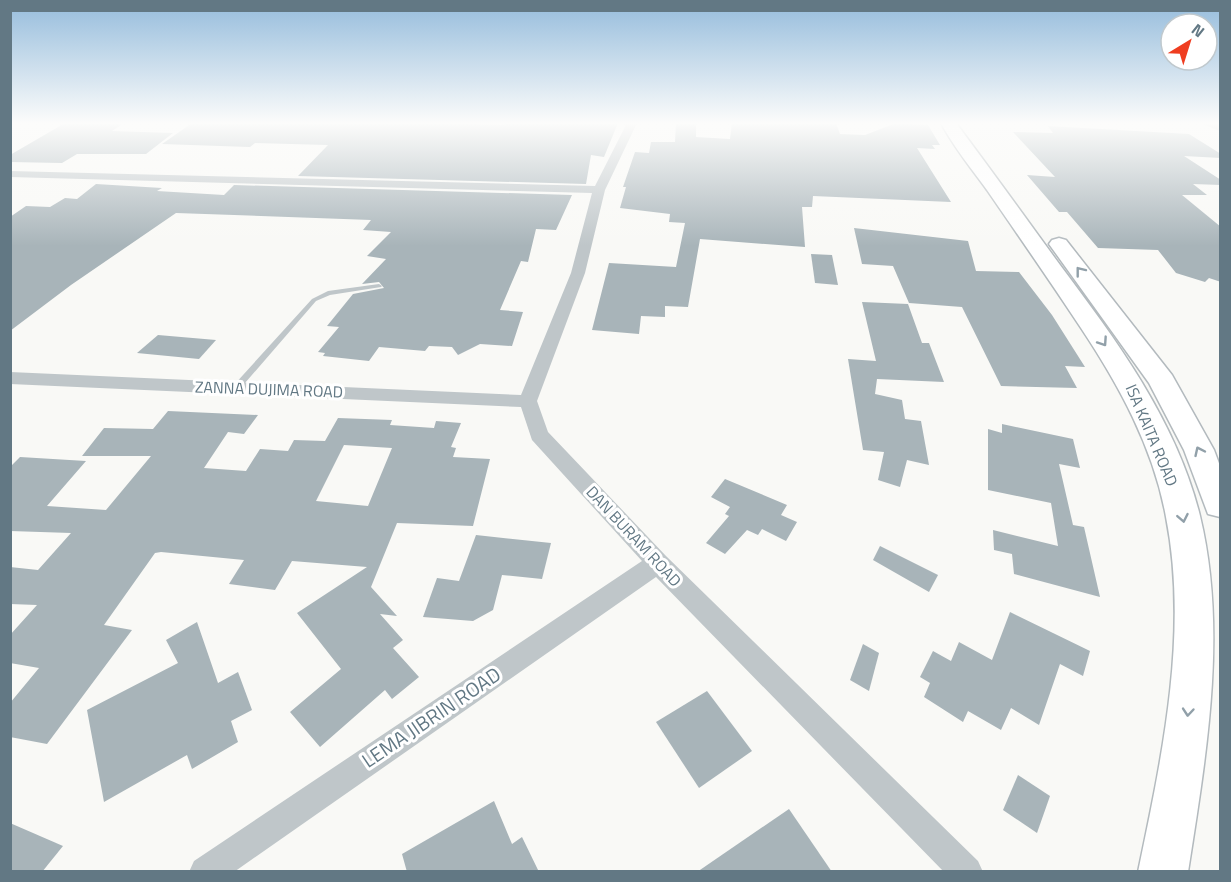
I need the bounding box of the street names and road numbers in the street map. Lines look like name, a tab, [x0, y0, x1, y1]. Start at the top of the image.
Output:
street label: ZANNA DUJIMA ROAD	[194, 374, 344, 404]
street label: ISA KAITA ROAD	[1120, 380, 1184, 490]
street label: DAN BURAM ROAD	[581, 480, 687, 592]
street label: LEMA JIBRIN ROAD	[355, 659, 507, 775]

